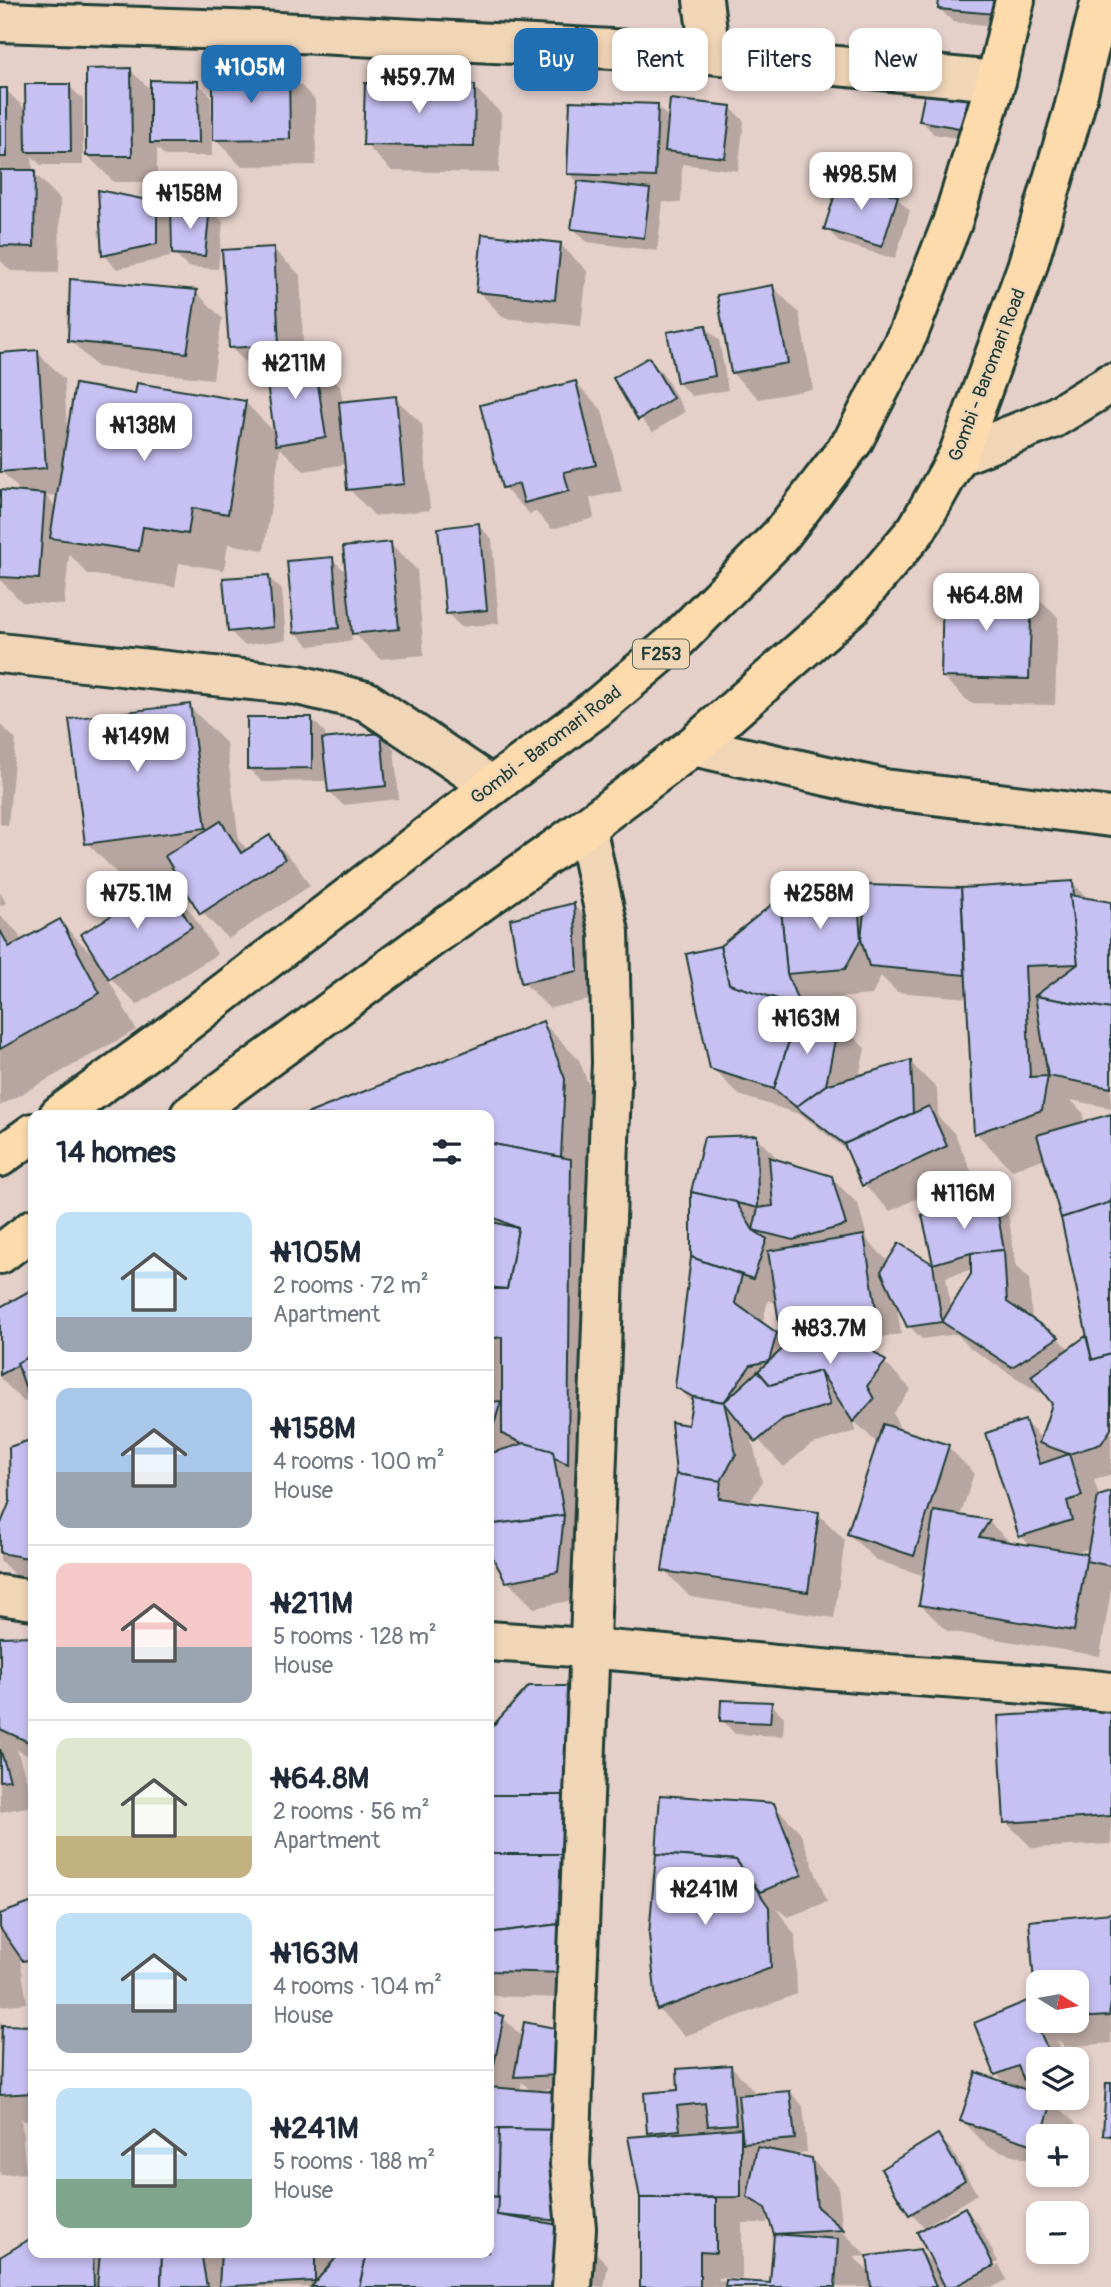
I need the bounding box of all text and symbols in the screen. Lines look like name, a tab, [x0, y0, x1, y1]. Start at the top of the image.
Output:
chip: Buy	[514, 28, 598, 91]
chip: Rent	[612, 28, 708, 91]
chip: Filters	[722, 28, 835, 91]
chip: New	[849, 28, 942, 91]
pin: ₦105M	[202, 46, 300, 105]
text: ₦105M	[217, 53, 285, 82]
pin: ₦59.7M	[362, 55, 476, 115]
text: ₦59.7M	[383, 63, 455, 92]
pin: ₦98.5M	[804, 152, 918, 212]
text: ₦98.5M	[825, 160, 897, 189]
pin: ₦158M	[141, 172, 239, 231]
text: ₦158M	[158, 179, 222, 208]
street label: Gombi - Baromari Road	[943, 285, 1031, 465]
pin: ₦211M	[246, 342, 344, 401]
text: ₦211M	[264, 349, 326, 378]
pin: ₦138M	[95, 404, 193, 463]
text: ₦138M	[112, 411, 176, 440]
pin: ₦64.8M	[929, 574, 1043, 633]
text: ₦64.8M	[949, 581, 1023, 610]
road number: F253	[633, 640, 689, 668]
street label: Gombi - Baromari Road	[466, 680, 626, 810]
pin: ₦149M	[88, 714, 186, 774]
text: ₦149M	[105, 722, 169, 751]
pin: ₦75.1M	[80, 872, 194, 931]
pin: ₦258M	[771, 872, 869, 931]
text: ₦75.1M	[102, 879, 172, 908]
text: ₦258M	[786, 879, 854, 908]
pin: ₦163M	[758, 996, 856, 1056]
text: ₦163M	[774, 1004, 840, 1033]
icon: filters	[428, 1133, 466, 1171]
text: 14 homes	[56, 1134, 176, 1171]
pin: ₦116M	[915, 1172, 1013, 1231]
text: ₦116M	[933, 1179, 995, 1208]
text: ₦105M	[273, 1234, 361, 1271]
icon: home	[112, 1240, 196, 1324]
text: 2 rooms · 72 m²	[273, 1271, 429, 1300]
text: Apartment	[273, 1300, 380, 1329]
pin: ₦83.7M	[773, 1306, 887, 1366]
text: ₦83.7M	[794, 1314, 866, 1343]
text: ₦158M	[273, 1410, 356, 1447]
icon: home	[112, 1416, 196, 1500]
text: 4 rooms · 100 m²	[273, 1447, 445, 1476]
text: House	[273, 1476, 333, 1505]
text: ₦211M	[273, 1585, 353, 1622]
icon: home	[112, 1591, 196, 1675]
text: 5 rooms · 128 m²	[273, 1622, 437, 1651]
text: House	[273, 1651, 333, 1680]
text: ₦64.8M	[273, 1760, 369, 1797]
icon: home	[112, 1766, 196, 1850]
text: 2 rooms · 56 m²	[273, 1797, 430, 1826]
text: Apartment	[273, 1826, 380, 1855]
pin: ₦241M	[656, 1868, 754, 1927]
text: ₦241M	[672, 1875, 738, 1904]
text: ₦163M	[273, 1935, 359, 1972]
icon: home	[112, 1941, 196, 2025]
north arrow	[1026, 1970, 1088, 2034]
map controls	[1026, 1970, 1089, 2264]
text: 4 rooms · 104 m²	[273, 1972, 442, 2001]
text: House	[273, 2001, 333, 2030]
button: layers	[1026, 2047, 1089, 2110]
text: ₦241M	[273, 2110, 359, 2147]
icon: home	[112, 2116, 196, 2200]
button: +	[1026, 2124, 1089, 2187]
text: 5 rooms · 188 m²	[273, 2147, 435, 2176]
text: House	[273, 2176, 333, 2205]
button: −	[1026, 2201, 1089, 2264]

